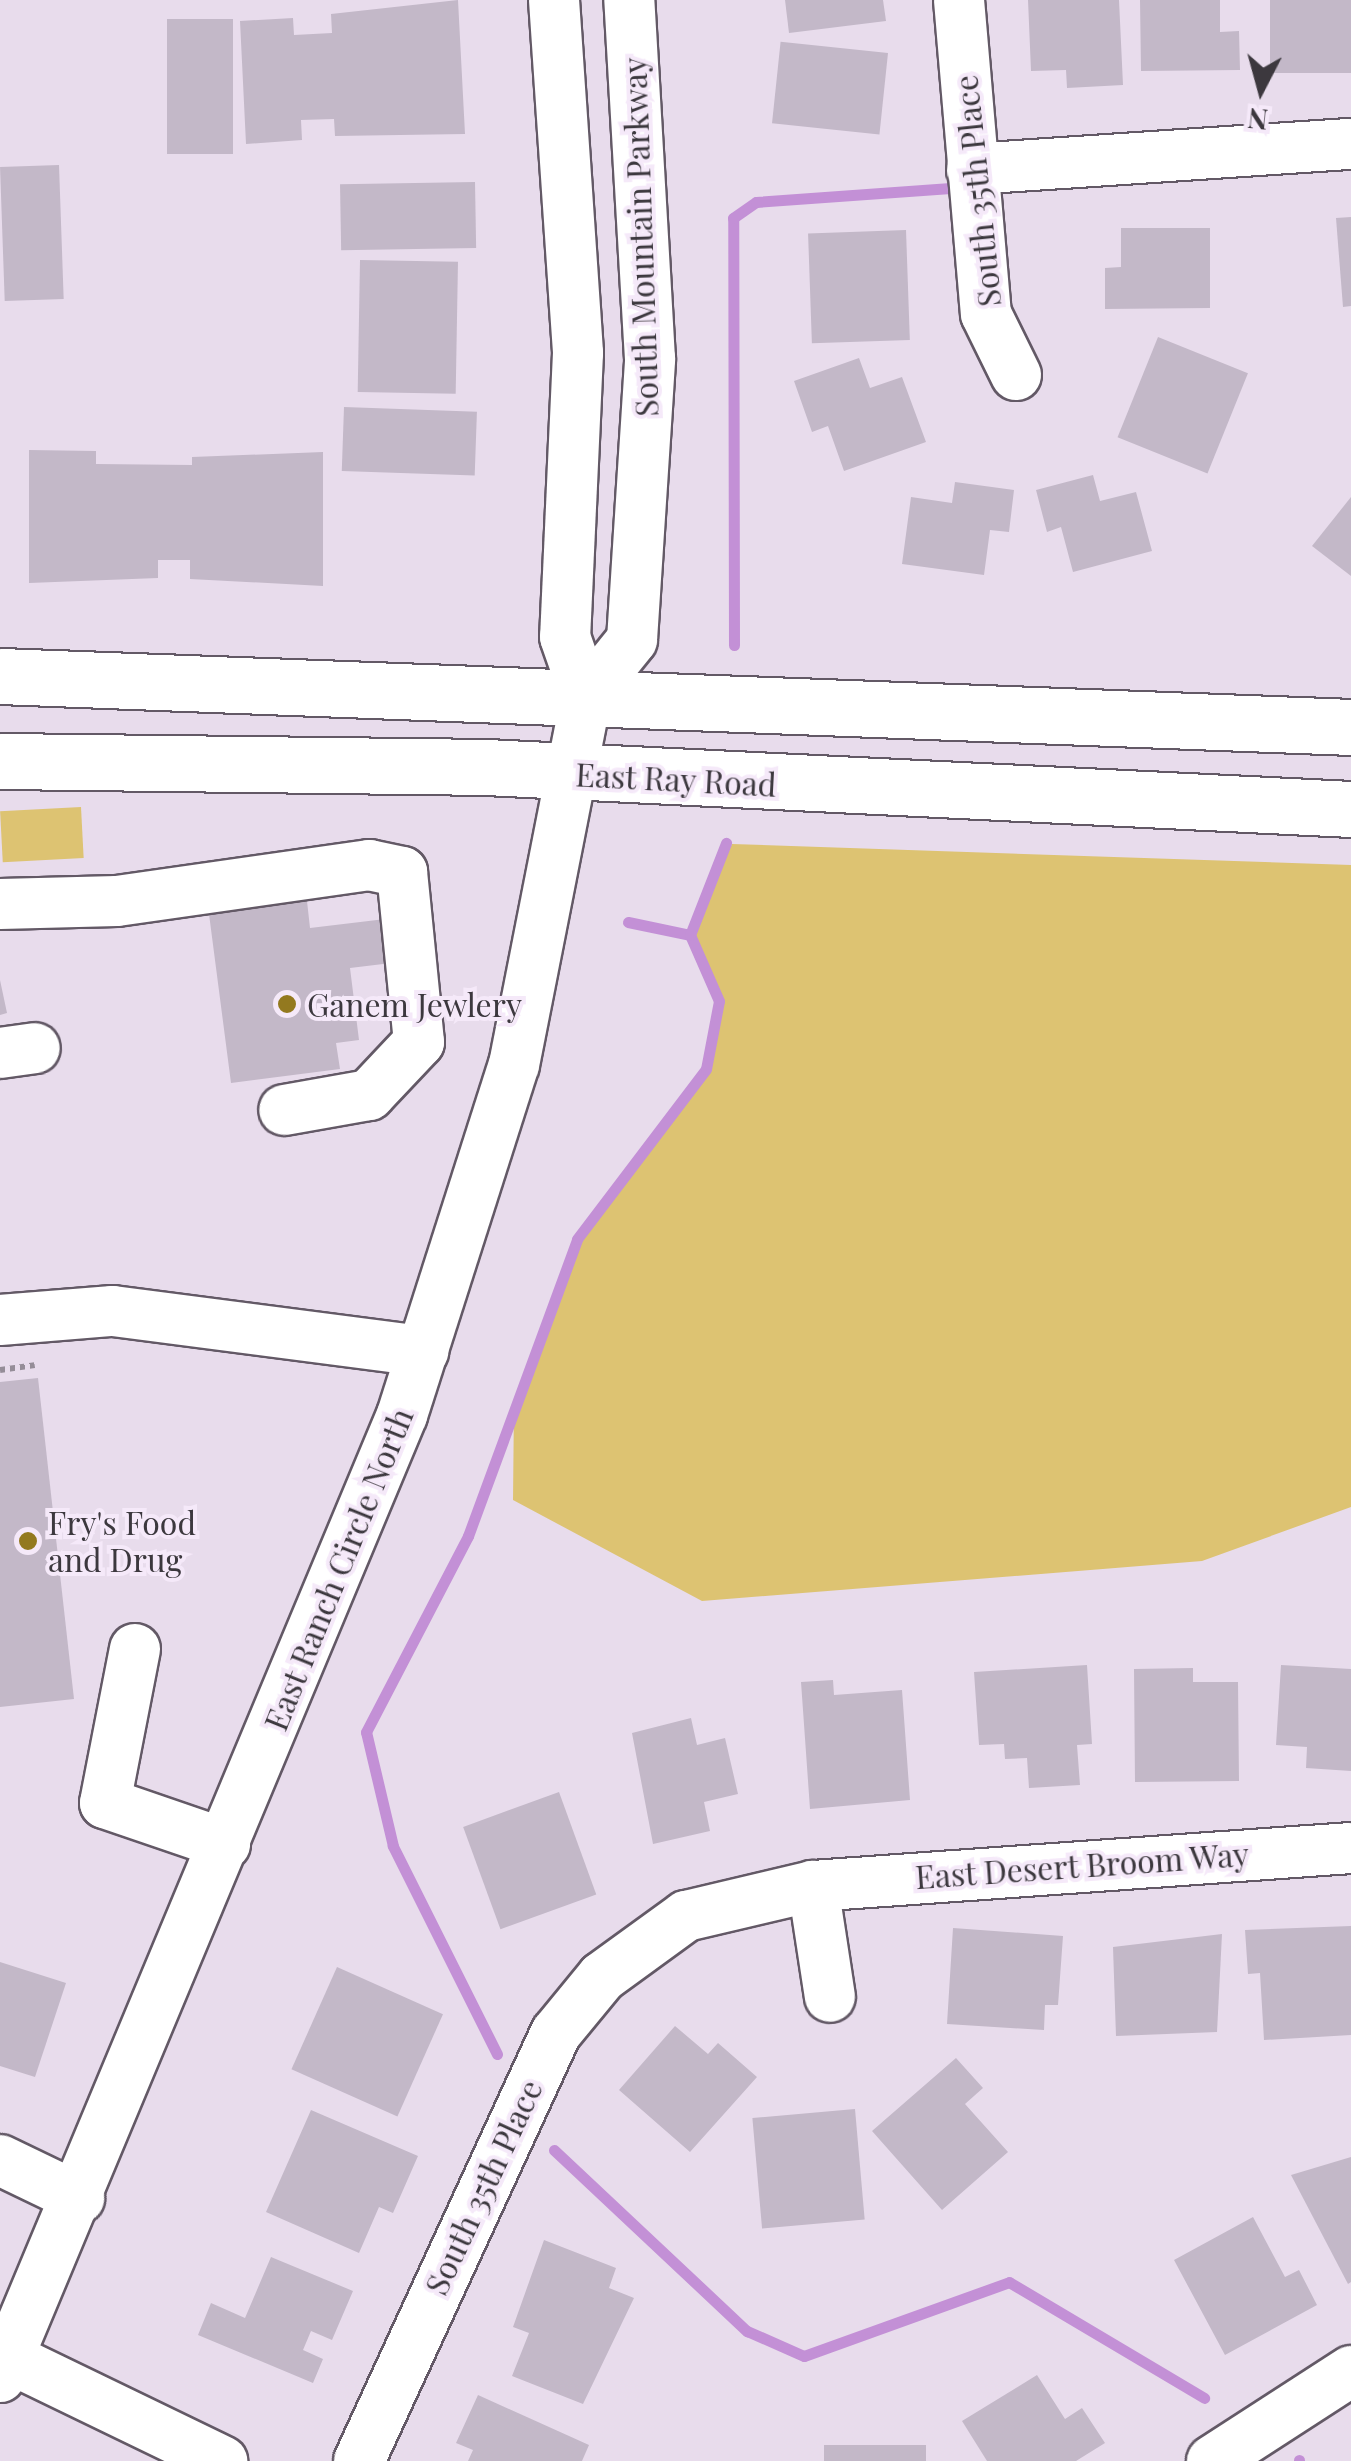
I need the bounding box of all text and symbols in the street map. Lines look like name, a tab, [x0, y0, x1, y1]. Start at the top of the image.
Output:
north arrow	[1211, 40, 1311, 140]
street label: South Mountain Parkway	[615, 57, 665, 417]
street label: South 35th Place	[946, 73, 1008, 309]
text: N	[1246, 101, 1270, 140]
street label: East Ray Road	[574, 755, 778, 803]
place label: Ganem Jewlery	[307, 985, 522, 1023]
marker: Ganem Jewlery	[276, 993, 298, 1015]
street label: East Ranch Circle North	[256, 1402, 420, 1736]
place label: Fry's Food and Drug	[48, 1504, 196, 1579]
marker: Fry's Food and Drug	[17, 1530, 39, 1552]
street label: East Desert Broom Way	[913, 1834, 1251, 1896]
street label: South 35th Place	[416, 2073, 550, 2301]

